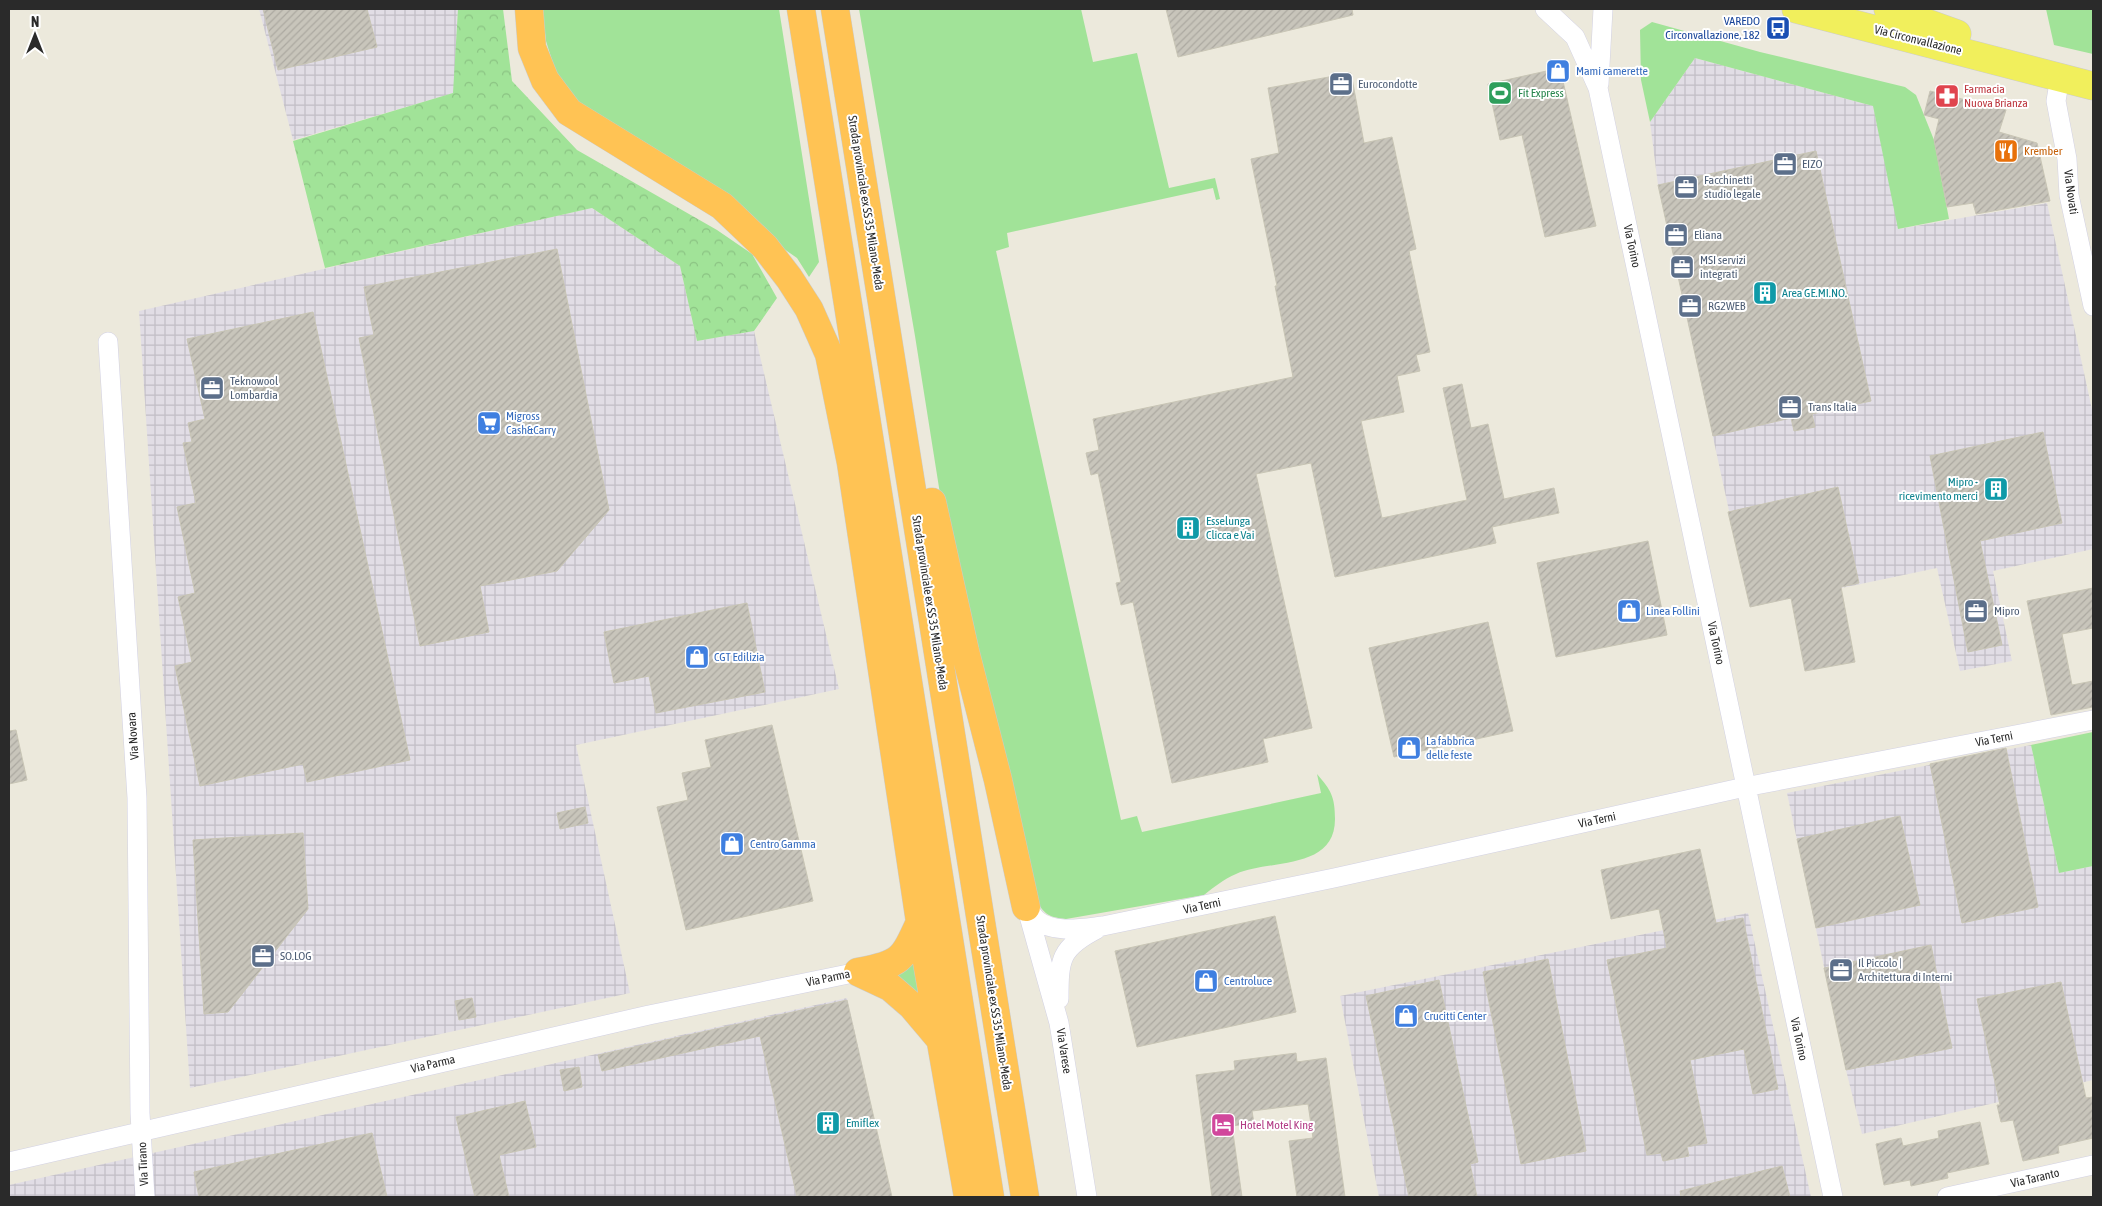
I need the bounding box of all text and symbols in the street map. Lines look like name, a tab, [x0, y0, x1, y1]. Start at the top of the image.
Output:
north arrow	[10, 10, 60, 60]
text: N	[31, 14, 39, 30]
place label: VAREDO Circonvallazione, 182	[1665, 14, 1760, 42]
bus stop icon: VAREDO Circonvallazione, 182	[1765, 15, 1791, 41]
street label: Via Circonvallazione	[1873, 22, 1963, 58]
shop icon: Mami camerette	[1545, 58, 1571, 84]
place label: Mami camerette	[1576, 64, 1648, 78]
office icon: Eurocondotte	[1328, 71, 1354, 97]
place label: Eurocondotte	[1358, 77, 1418, 91]
sports icon: Fit Express	[1487, 80, 1513, 106]
place label: Farmacia Nuova Brianza	[1964, 82, 2028, 110]
pharmacy icon: Farmacia Nuova Brianza	[1934, 83, 1960, 109]
place label: Fit Express	[1518, 86, 1564, 100]
street label: Strada provinciale ex SS 35 Milano-Meda	[845, 115, 887, 291]
restaurant icon: Krember	[1993, 138, 2019, 164]
place label: Krember	[2024, 144, 2063, 158]
office icon: EIZO	[1772, 151, 1798, 177]
place label: EIZO	[1802, 157, 1823, 171]
street label: Via Novati	[2061, 169, 2081, 215]
place label: Facchinetti studio legale	[1704, 173, 1761, 201]
office icon: Facchinetti studio legale	[1673, 174, 1699, 200]
office icon: Eliana	[1663, 222, 1689, 248]
street label: Via Torino	[1621, 223, 1643, 269]
place label: Eliana	[1694, 228, 1722, 242]
place label: MSI servizi integrati	[1700, 253, 1746, 281]
office icon: MSI servizi integrati	[1669, 254, 1695, 280]
building icon: Area GE.MI.NO.	[1752, 280, 1778, 306]
place label: Area GE.MI.NO.	[1782, 286, 1847, 300]
office icon: RG2WEB	[1677, 293, 1703, 319]
place label: RG2WEB	[1708, 299, 1746, 313]
place label: Teknowool Lombardia	[230, 374, 279, 402]
office icon: Teknowool Lombardia	[199, 375, 225, 401]
office icon: Trans Italia	[1777, 394, 1803, 420]
place label: Trans Italia	[1808, 400, 1857, 414]
place label: Migross Cash&Carry	[506, 409, 556, 437]
supermarket icon: Migross Cash&Carry	[476, 410, 502, 436]
place label: Mipro - ricevimento merci	[1899, 475, 1978, 503]
building icon: Mipro - ricevimento merci	[1983, 476, 2009, 502]
place label: Esselunga Clicca e Vai	[1206, 514, 1254, 542]
street label: Strada provinciale ex SS 35 Milano-Meda	[909, 515, 951, 691]
building icon: Esselunga Clicca e Vai	[1175, 515, 1201, 541]
shop icon: Linea Follini	[1616, 598, 1642, 624]
office icon: Mipro	[1963, 598, 1989, 624]
place label: Linea Follini	[1646, 604, 1700, 618]
place label: Mipro	[1994, 604, 2020, 618]
street label: Via Torino	[1705, 620, 1727, 666]
shop icon: CGT Edilizia	[684, 644, 710, 670]
place label: CGT Edilizia	[714, 650, 765, 664]
street label: Via Novara	[124, 712, 142, 760]
street label: Via Terni	[1974, 729, 2014, 749]
place label: La fabbrica delle feste	[1426, 734, 1474, 762]
shop icon: La fabbrica delle feste	[1396, 735, 1422, 761]
street label: Via Terni	[1577, 809, 1617, 831]
shop icon: Centro Gamma	[719, 831, 745, 857]
place label: Centro Gamma	[750, 837, 816, 851]
street label: Via Terni	[1182, 895, 1222, 917]
street label: Strada provinciale ex SS 35 Milano-Meda	[973, 915, 1015, 1091]
office icon: SO.LOG	[250, 943, 276, 969]
place label: SO.LOG	[280, 949, 312, 963]
place label: Il Piccolo | Architettura di Interni	[1858, 956, 1952, 984]
office icon: Il Piccolo | Architettura di Interni	[1828, 957, 1854, 983]
street label: Via Parma	[805, 966, 851, 990]
shop icon: Centroluce	[1193, 968, 1219, 994]
place label: Centroluce	[1224, 974, 1272, 988]
shop icon: Crucitti Center	[1393, 1003, 1419, 1029]
place label: Crucitti Center	[1424, 1009, 1487, 1023]
street label: Via Torino	[1788, 1016, 1810, 1062]
street label: Via Varese	[1054, 1027, 1074, 1075]
street label: Via Parma	[410, 1052, 456, 1076]
building icon: Emiflex	[815, 1110, 841, 1136]
hotel icon: Hotel Motel King	[1210, 1112, 1236, 1138]
place label: Emiflex	[846, 1116, 879, 1130]
place label: Hotel Motel King	[1240, 1118, 1314, 1132]
street label: Via Tirano	[135, 1141, 151, 1186]
street label: Via Taranto	[2009, 1166, 2061, 1190]

